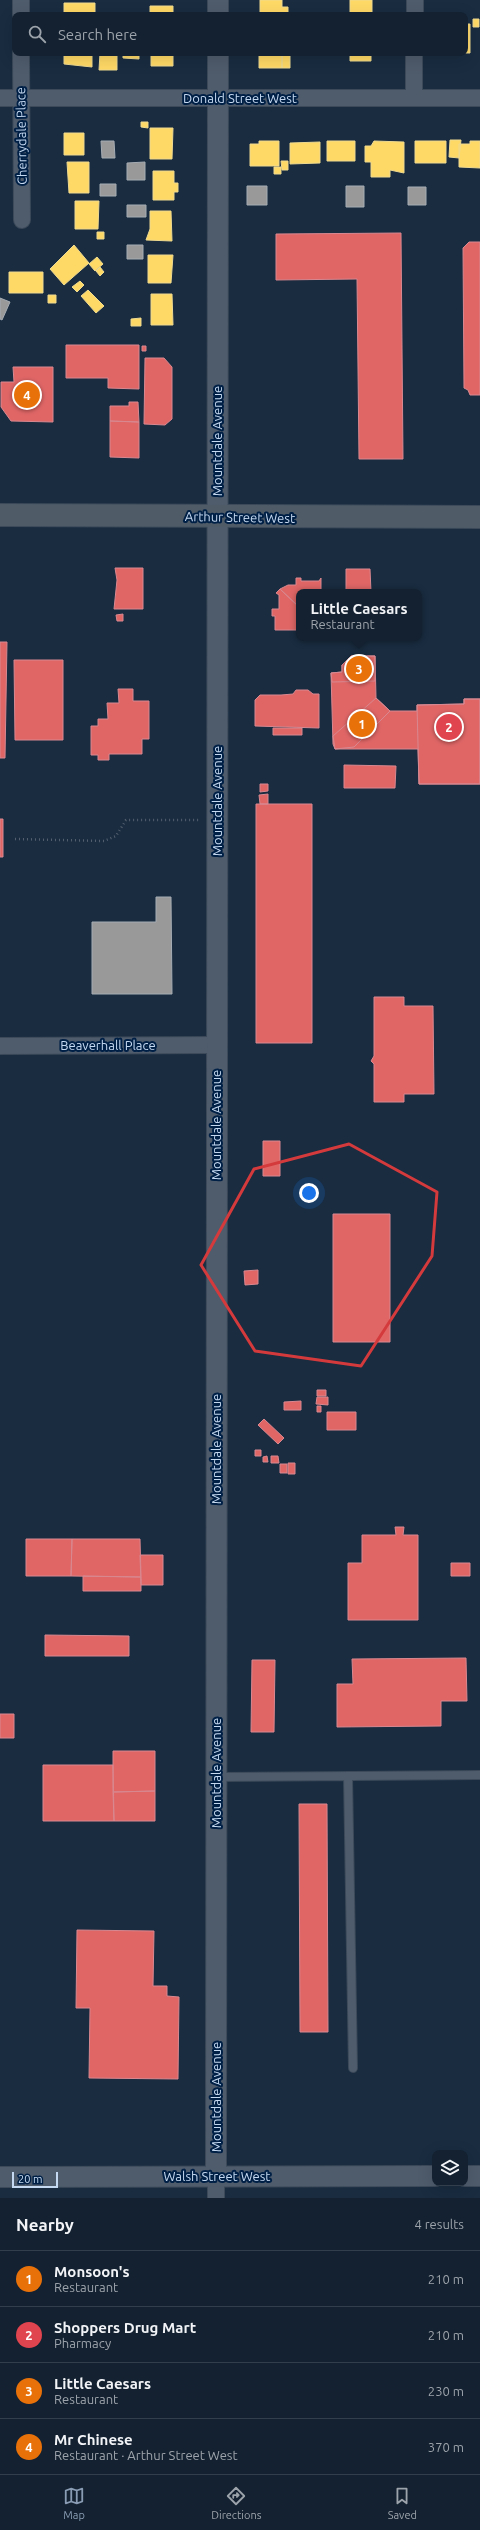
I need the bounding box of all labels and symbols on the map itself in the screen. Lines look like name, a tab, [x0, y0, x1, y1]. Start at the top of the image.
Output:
street label: Cherrydale Place	[13, 87, 29, 185]
street label: Donald Street West	[183, 91, 297, 105]
pin: 4	[14, 380, 40, 410]
street label: Mountdale Avenue	[210, 386, 224, 496]
street label: Arthur Street West	[185, 509, 295, 525]
pin: 3	[346, 654, 372, 684]
pin: 1	[349, 709, 375, 739]
pin: 2	[436, 712, 462, 742]
street label: Mountdale Avenue	[210, 746, 224, 856]
street label: Beaverhall Place	[60, 1038, 156, 1052]
street label: Mountdale Avenue	[209, 1070, 223, 1180]
your location	[299, 1183, 319, 1203]
street label: Mountdale Avenue	[209, 1394, 223, 1504]
street label: Mountdale Avenue	[209, 1718, 223, 1828]
street label: Mountdale Avenue	[209, 2042, 223, 2152]
street label: Walsh Street West	[164, 2169, 270, 2183]
scale bar	[12, 2170, 58, 2189]

